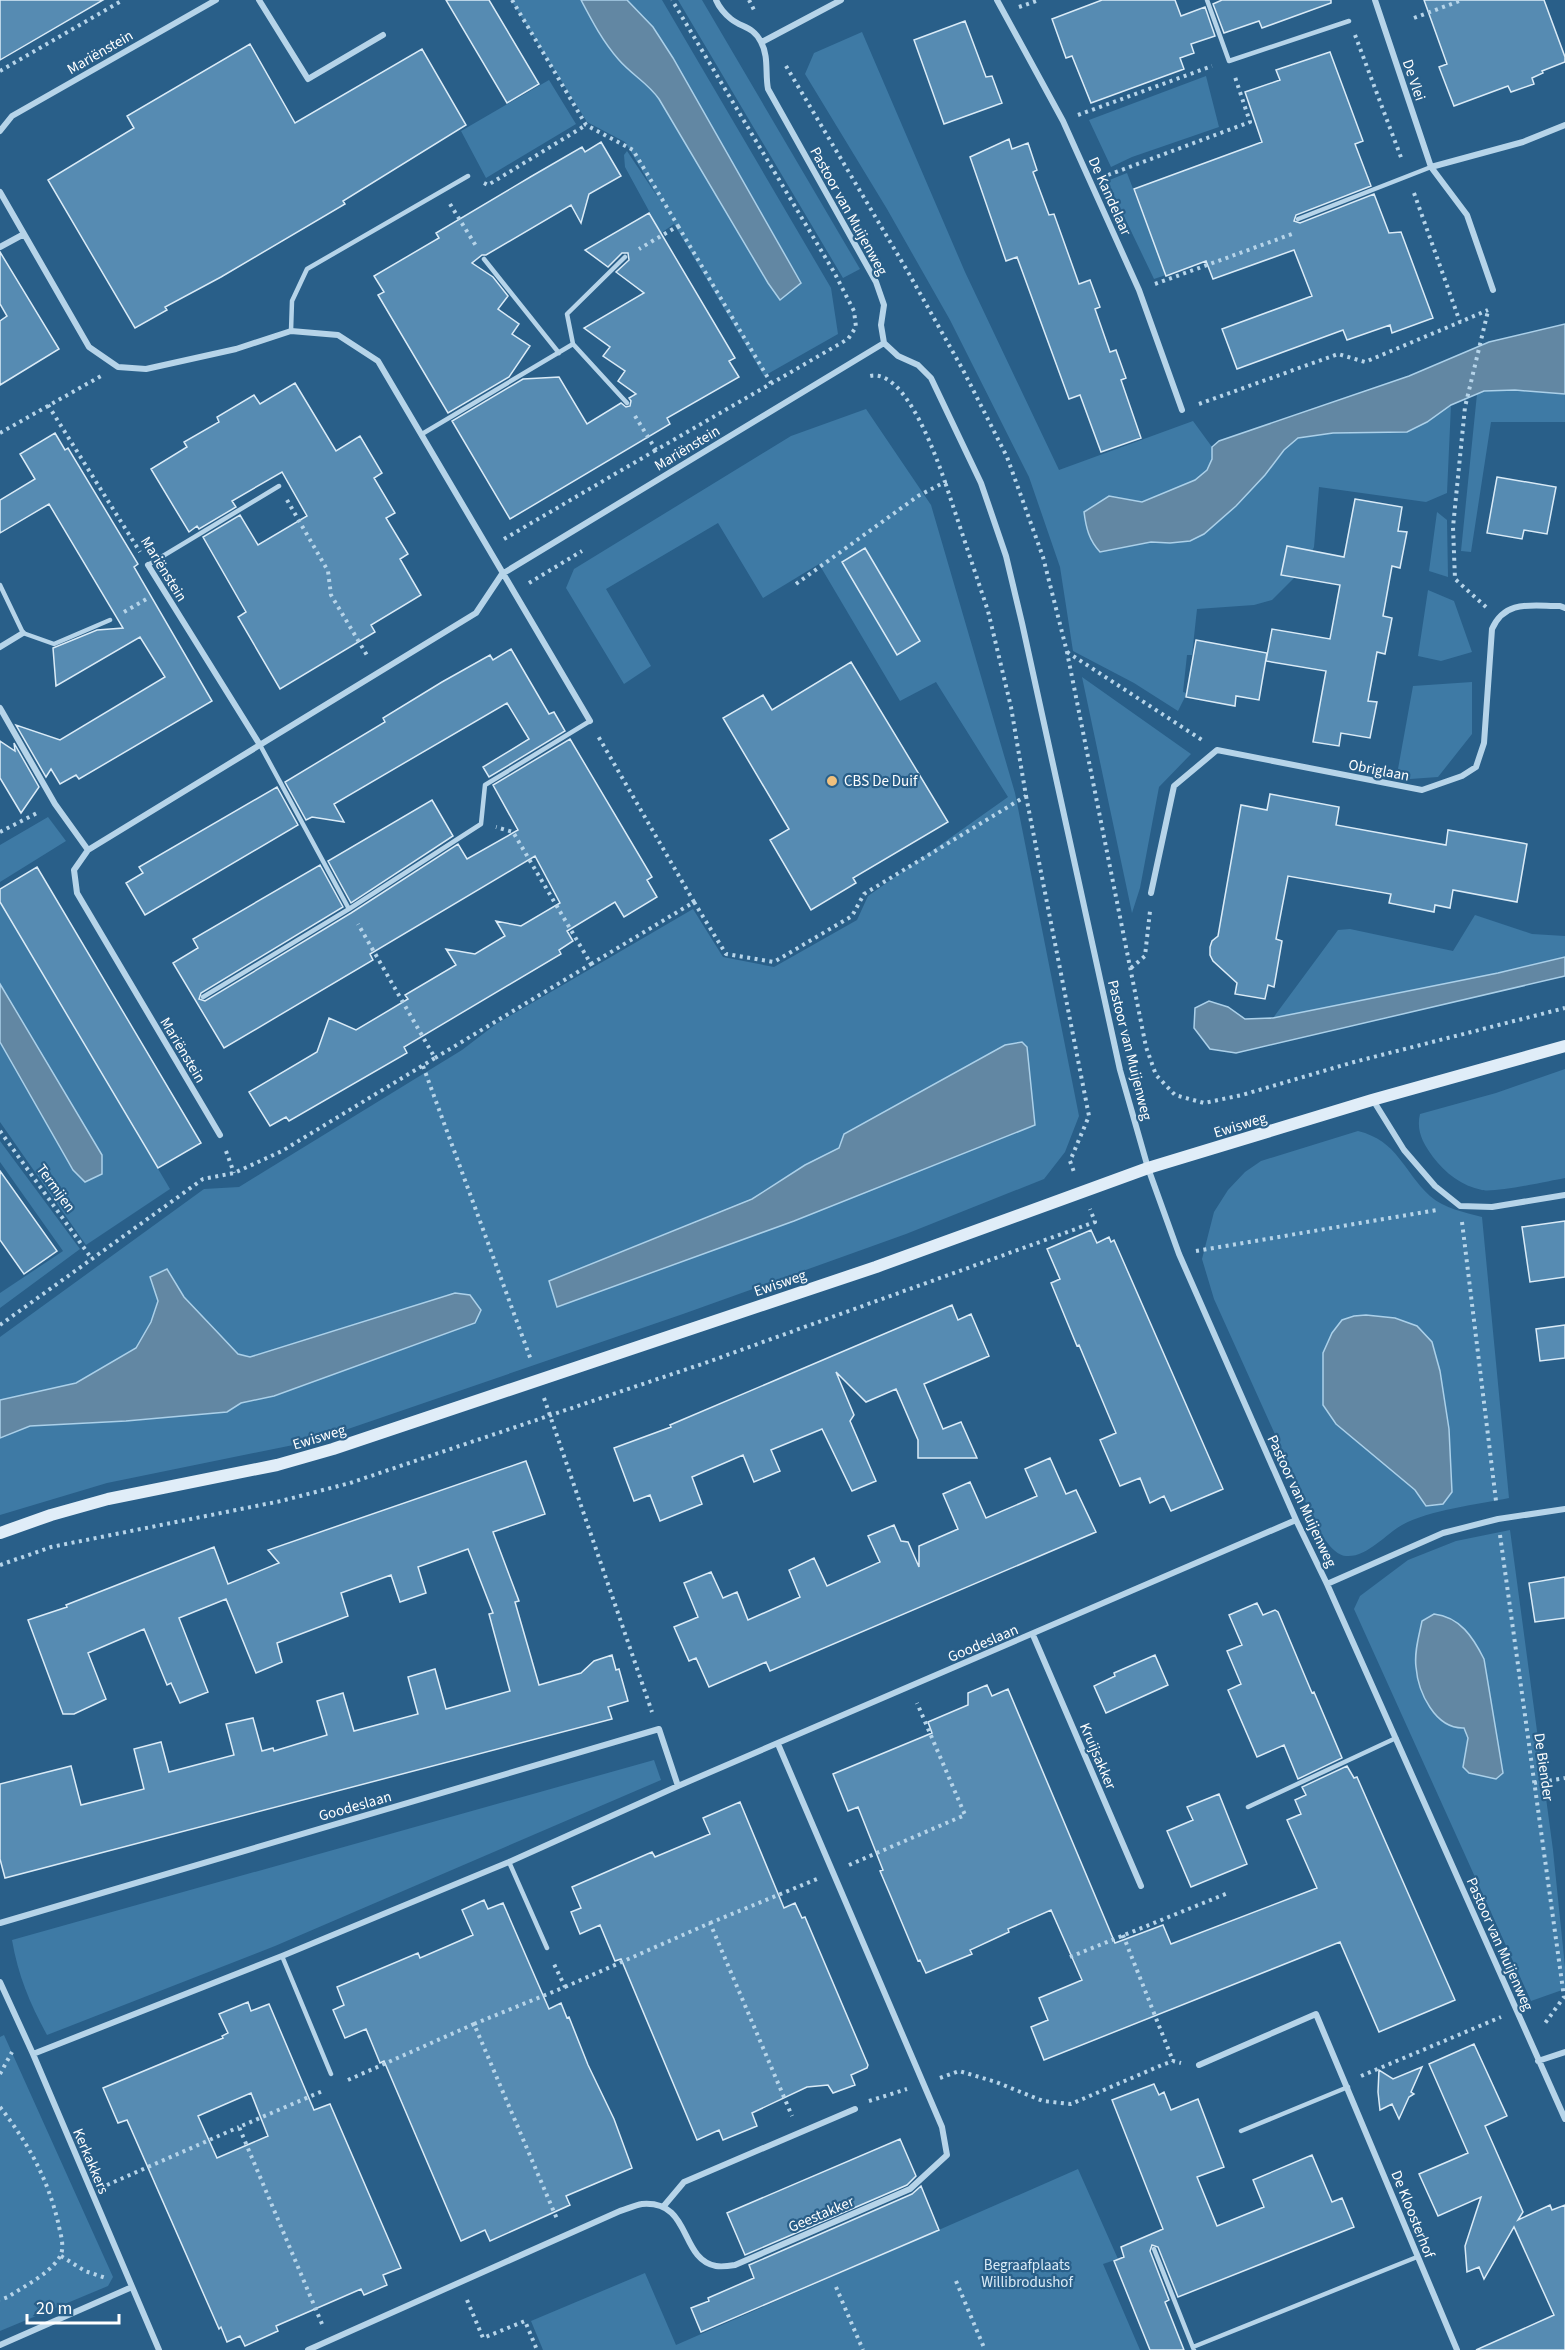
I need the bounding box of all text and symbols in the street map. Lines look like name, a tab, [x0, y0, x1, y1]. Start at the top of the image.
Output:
street label: Mariënstein	[63, 25, 137, 80]
street label: De Vlei	[1397, 57, 1430, 104]
street label: Pastoor van Muijenweg	[804, 143, 893, 280]
street label: De Kandelaar	[1083, 154, 1137, 240]
street label: Mariënstein	[650, 421, 724, 476]
street label: Mariënstein	[135, 533, 192, 606]
street label: Obriglaan	[1347, 754, 1411, 787]
place label: CBS De Duif	[844, 771, 918, 792]
marker: CBS De Duif	[825, 774, 839, 788]
street label: Pastoor van Muijenweg	[1102, 978, 1157, 1123]
street label: Mariënstein	[155, 1013, 210, 1087]
street label: Ewisweg	[1211, 1107, 1270, 1143]
street label: Termijen	[31, 1160, 80, 1217]
street label: Ewisweg	[751, 1265, 810, 1302]
street label: Ewisweg	[290, 1419, 349, 1455]
street label: Pastoor van Muijenweg	[1262, 1432, 1342, 1571]
street label: Goodeslaan	[945, 1619, 1022, 1668]
street label: Kruijsakker	[1074, 1720, 1121, 1793]
street label: De Biender	[1528, 1732, 1559, 1803]
street label: Goodeslaan	[316, 1786, 394, 1827]
street label: Pastoor van Muijenweg	[1461, 1874, 1539, 2015]
street label: Kerkakkers	[67, 2125, 114, 2197]
street label: De Kloosterhof	[1385, 2167, 1440, 2262]
street label: Geestakker	[785, 2191, 858, 2238]
park label: Begraafplaats Willibrodushof	[981, 2255, 1073, 2293]
scale bar	[27, 2287, 118, 2325]
text: 20 m	[36, 2296, 72, 2321]

